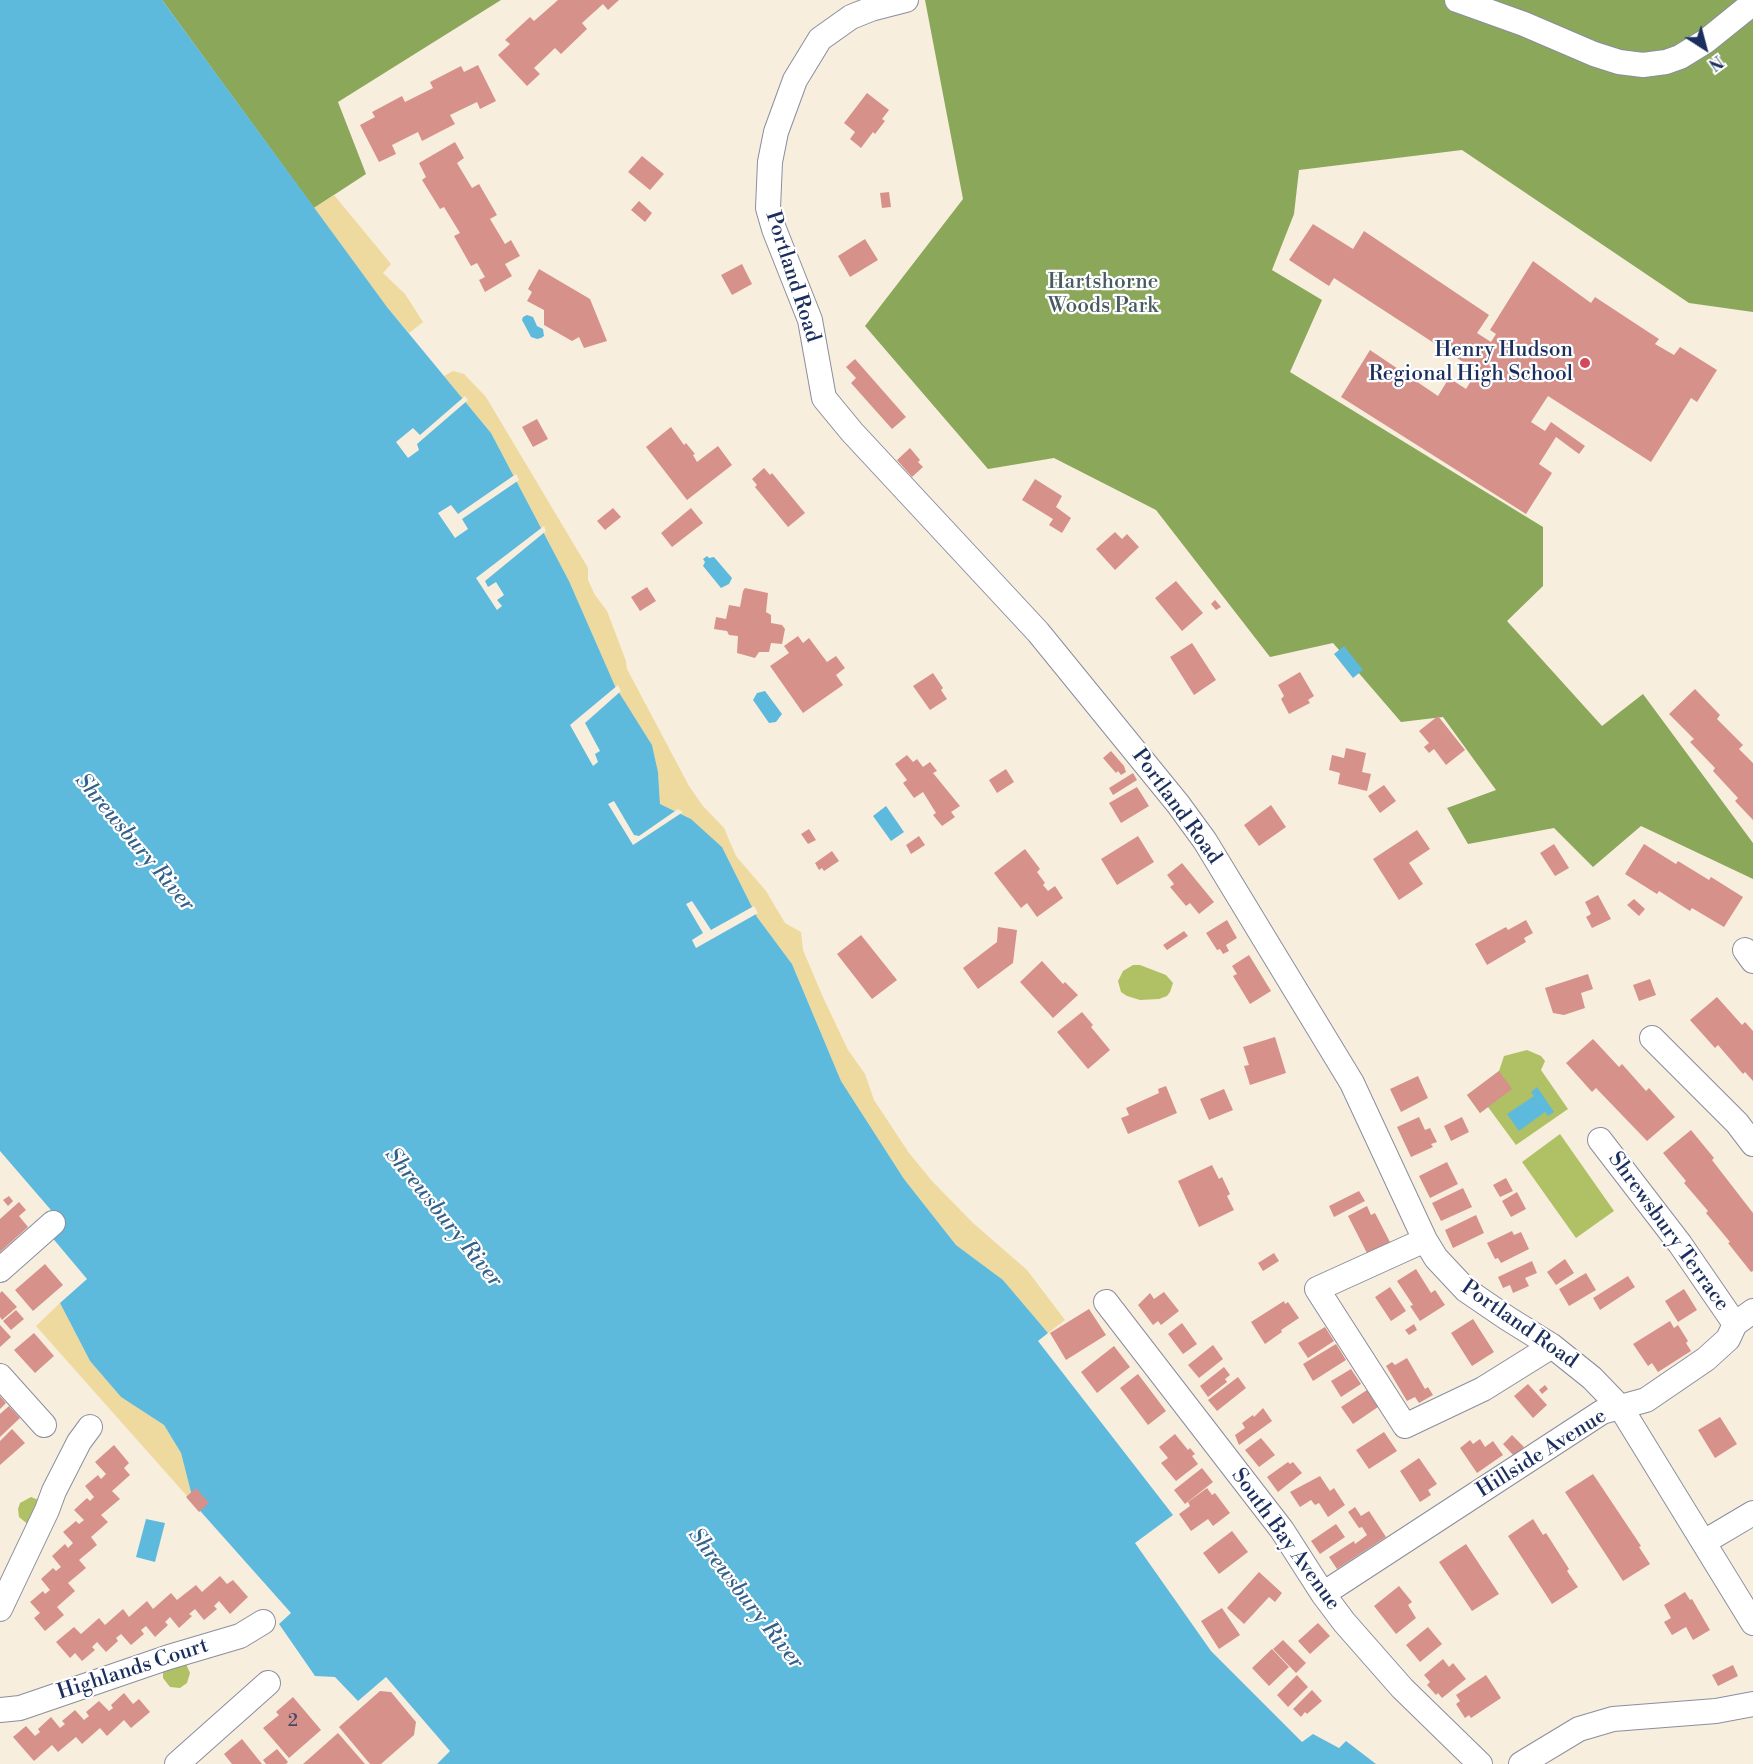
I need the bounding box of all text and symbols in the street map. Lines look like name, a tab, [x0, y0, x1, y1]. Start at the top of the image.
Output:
north arrow	[1675, 18, 1735, 78]
text: N	[1705, 51, 1727, 74]
street label: Portland Road	[759, 208, 825, 346]
park label: Hartshorne Woods Park	[1048, 270, 1158, 320]
place label: Henry Hudson Regional High School	[1368, 338, 1573, 388]
marker: Henry Hudson Regional High School	[1578, 356, 1592, 370]
street label: Portland Road	[1126, 744, 1226, 870]
water label: Shrewsbury River	[69, 769, 199, 917]
water label: Shrewsbury River	[379, 1143, 507, 1293]
street label: Shrewsbury Terrace	[1602, 1148, 1734, 1316]
street label: Portland Road	[1456, 1276, 1582, 1374]
street label: Hillside Avenue	[1472, 1404, 1612, 1504]
street label: South Bay Avenue	[1225, 1464, 1345, 1616]
water label: Shrewsbury River	[682, 1523, 808, 1675]
street label: Highlands Court	[54, 1634, 212, 1706]
house number: 2	[288, 1711, 298, 1733]

